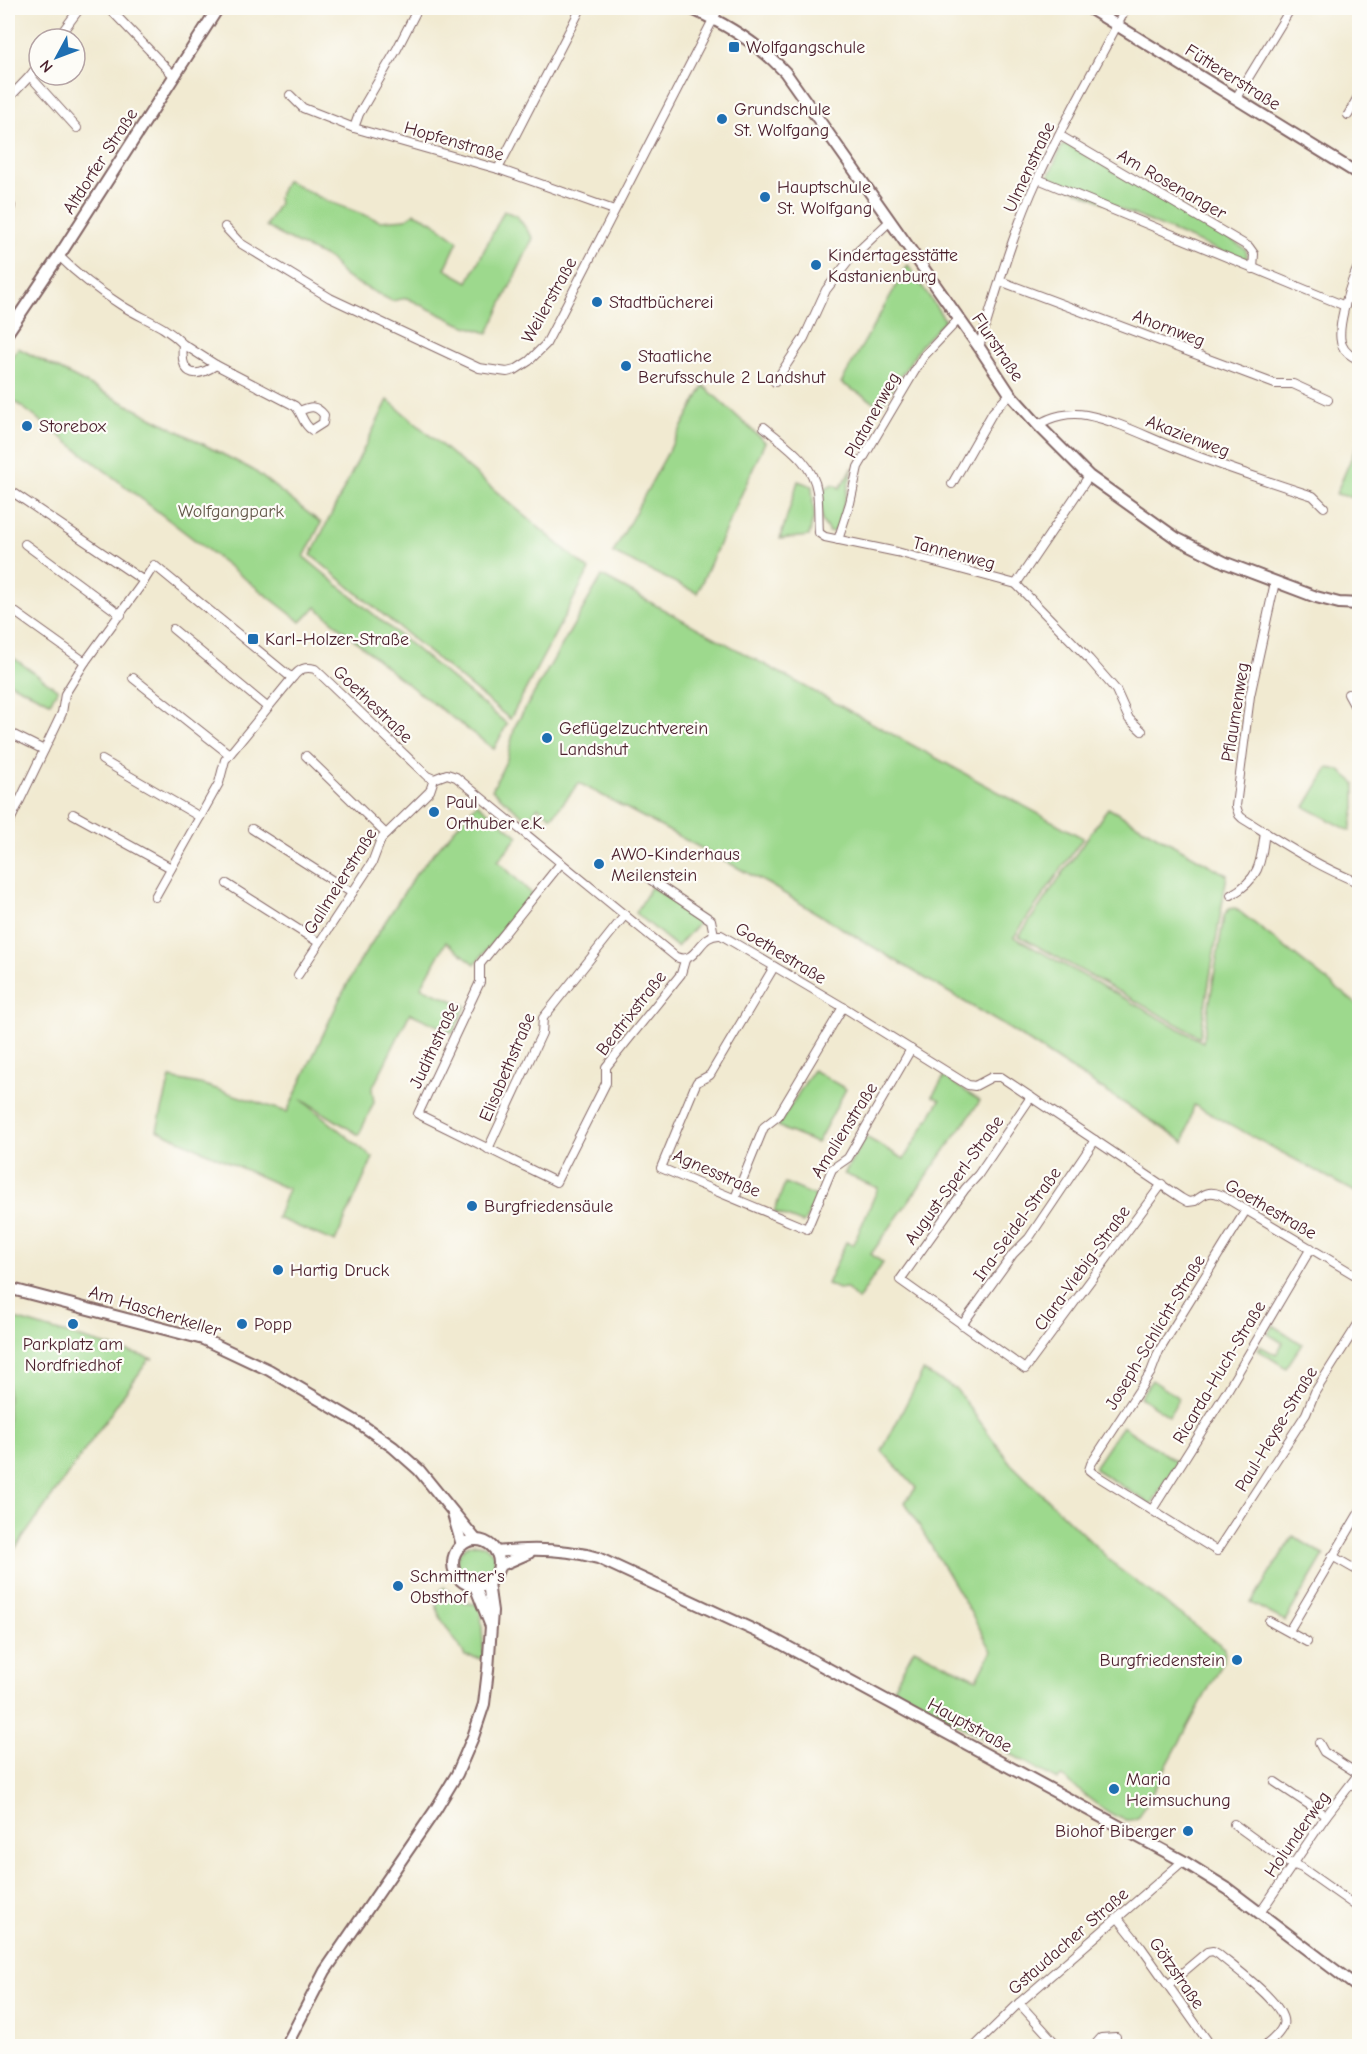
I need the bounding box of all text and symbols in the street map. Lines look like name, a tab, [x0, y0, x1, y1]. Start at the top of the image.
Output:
north arrow	[27, 27, 87, 87]
place label: Wolfgangschule	[746, 37, 865, 58]
marker: Wolfgangschule	[727, 40, 741, 54]
street label: Füttererstraße	[1181, 40, 1284, 115]
text: N	[36, 56, 57, 76]
place label: Grundschule St. Wolfgang	[734, 99, 831, 141]
street label: Altdorfer Straße	[58, 104, 142, 218]
marker: Grundschule St. Wolfgang	[715, 112, 729, 126]
street label: Hopfenstraße	[402, 117, 506, 166]
street label: Ulmenstraße	[999, 119, 1060, 216]
street label: Am Rosenanger	[1113, 145, 1231, 225]
place label: Hauptschule St. Wolfgang	[777, 177, 872, 219]
marker: Hauptschule St. Wolfgang	[758, 190, 772, 204]
place label: Kindertagesstätte Kastanienburg	[828, 245, 958, 287]
street label: Weilerstraße	[517, 254, 582, 347]
marker: Kindertagesstätte Kastanienburg	[809, 258, 823, 272]
place label: Stadtbücherei	[609, 292, 714, 313]
marker: Stadtbücherei	[590, 295, 604, 309]
street label: Ahornweg	[1130, 305, 1208, 352]
street label: Flurstraße	[967, 309, 1028, 385]
place label: Staatliche Berufsschule 2 Landshut	[638, 346, 826, 388]
marker: Staatliche Berufsschule 2 Landshut	[619, 359, 633, 373]
street label: Platanenweg	[840, 369, 905, 462]
street label: Akazienweg	[1143, 411, 1233, 462]
place label: Storebox	[39, 416, 107, 437]
marker: Storebox	[20, 419, 34, 433]
park label: Wolfgangpark	[178, 501, 284, 522]
street label: Tannenweg	[910, 532, 998, 575]
place label: Karl-Holzer-Straße	[265, 629, 409, 650]
marker: Karl-Holzer-Straße	[246, 632, 260, 646]
street label: Goethestraße	[329, 661, 417, 748]
street label: Pflaumenweg	[1217, 661, 1254, 763]
place label: Geflügelzuchtverein Landshut	[559, 718, 708, 760]
marker: Geflügelzuchtverein Landshut	[540, 731, 554, 745]
place label: Paul Orthuber e.K.	[446, 792, 545, 834]
marker: Paul Orthuber e.K.	[427, 805, 441, 819]
street label: Gallmeierstraße	[299, 824, 382, 938]
place label: AWO-Kinderhaus Meilenstein	[611, 844, 740, 886]
marker: AWO-Kinderhaus Meilenstein	[592, 857, 606, 871]
street label: Goethestraße	[731, 918, 830, 989]
street label: Beatrixstraße	[592, 967, 671, 1060]
street label: Judithstraße	[405, 999, 464, 1092]
street label: Elisabethstraße	[475, 1010, 540, 1125]
street label: Amalienstraße	[807, 1079, 882, 1182]
street label: August-Sperl-Straße	[900, 1112, 1008, 1249]
street label: Agnesstraße	[670, 1145, 764, 1202]
street label: Ina-Seidel-Straße	[969, 1163, 1066, 1285]
street label: Goethestraße	[1221, 1175, 1320, 1244]
place label: Burgfriedensäule	[484, 1196, 613, 1217]
marker: Burgfriedensäule	[465, 1199, 479, 1213]
street label: Clara-Viebig-Straße	[1030, 1202, 1135, 1335]
street label: Joseph-Schlicht-Straße	[1101, 1251, 1210, 1414]
place label: Hartig Druck	[290, 1260, 390, 1281]
marker: Hartig Druck	[271, 1263, 285, 1277]
street label: Am Hascherkeller	[86, 1281, 224, 1342]
street label: Ricarda-Huch-Straße	[1168, 1297, 1270, 1447]
place label: Popp	[254, 1314, 292, 1335]
marker: Parkplatz am Nordfriedhof	[66, 1317, 80, 1331]
marker: Popp	[235, 1317, 249, 1331]
place label: Parkplatz am Nordfriedhof	[23, 1334, 123, 1376]
street label: Paul-Heyse-Straße	[1231, 1363, 1322, 1496]
place label: Schmittner's Obsthof	[410, 1566, 505, 1608]
marker: Schmittner's Obsthof	[391, 1579, 405, 1593]
place label: Burgfriedenstein	[1100, 1650, 1225, 1671]
marker: Burgfriedenstein	[1230, 1653, 1244, 1667]
street label: Hauptstraße	[924, 1694, 1016, 1757]
place label: Maria Heimsuchung	[1126, 1769, 1231, 1811]
marker: Maria Heimsuchung	[1107, 1782, 1121, 1796]
street label: Holunderweg	[1260, 1787, 1335, 1881]
place label: Biohof Biberger	[1055, 1821, 1177, 1842]
marker: Biohof Biberger	[1181, 1824, 1195, 1838]
street label: Gstaudacher Straße	[1004, 1883, 1133, 1999]
street label: Götzstraße	[1144, 1934, 1209, 2013]

